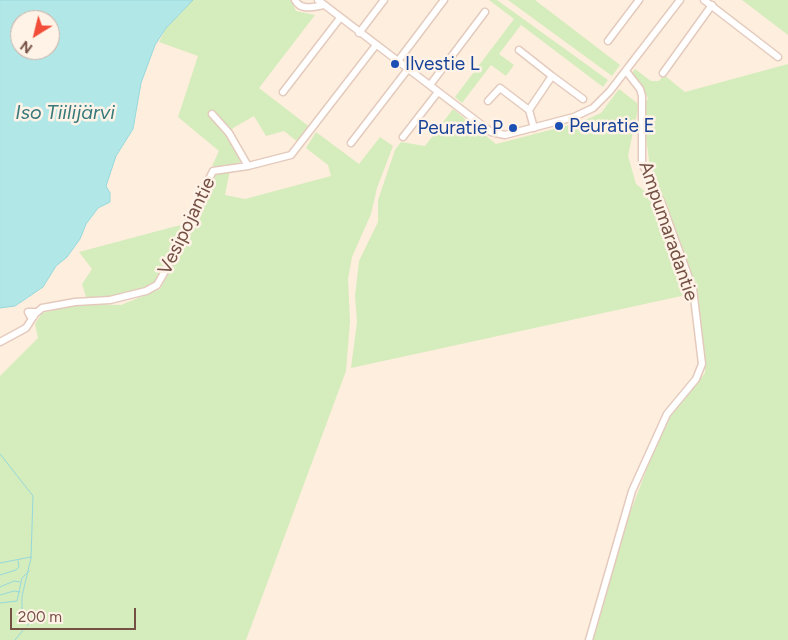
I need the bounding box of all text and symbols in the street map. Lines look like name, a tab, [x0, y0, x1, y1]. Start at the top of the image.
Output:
north arrow	[10, 10, 60, 60]
text: N	[17, 37, 36, 57]
place label: Ilvestie L	[405, 53, 480, 75]
marker: Ilvestie L	[389, 58, 401, 70]
water label: Iso Tiilijärvi	[15, 101, 115, 125]
place label: Peuratie E	[569, 115, 655, 137]
place label: Peuratie P	[417, 117, 503, 139]
marker: Peuratie E	[553, 120, 565, 132]
marker: Peuratie P	[507, 122, 519, 134]
street label: Ampumaradantie	[633, 158, 703, 304]
street label: Vesipojantie	[154, 174, 220, 278]
scale bar	[12, 598, 139, 630]
text: 200 m	[18, 608, 62, 626]

